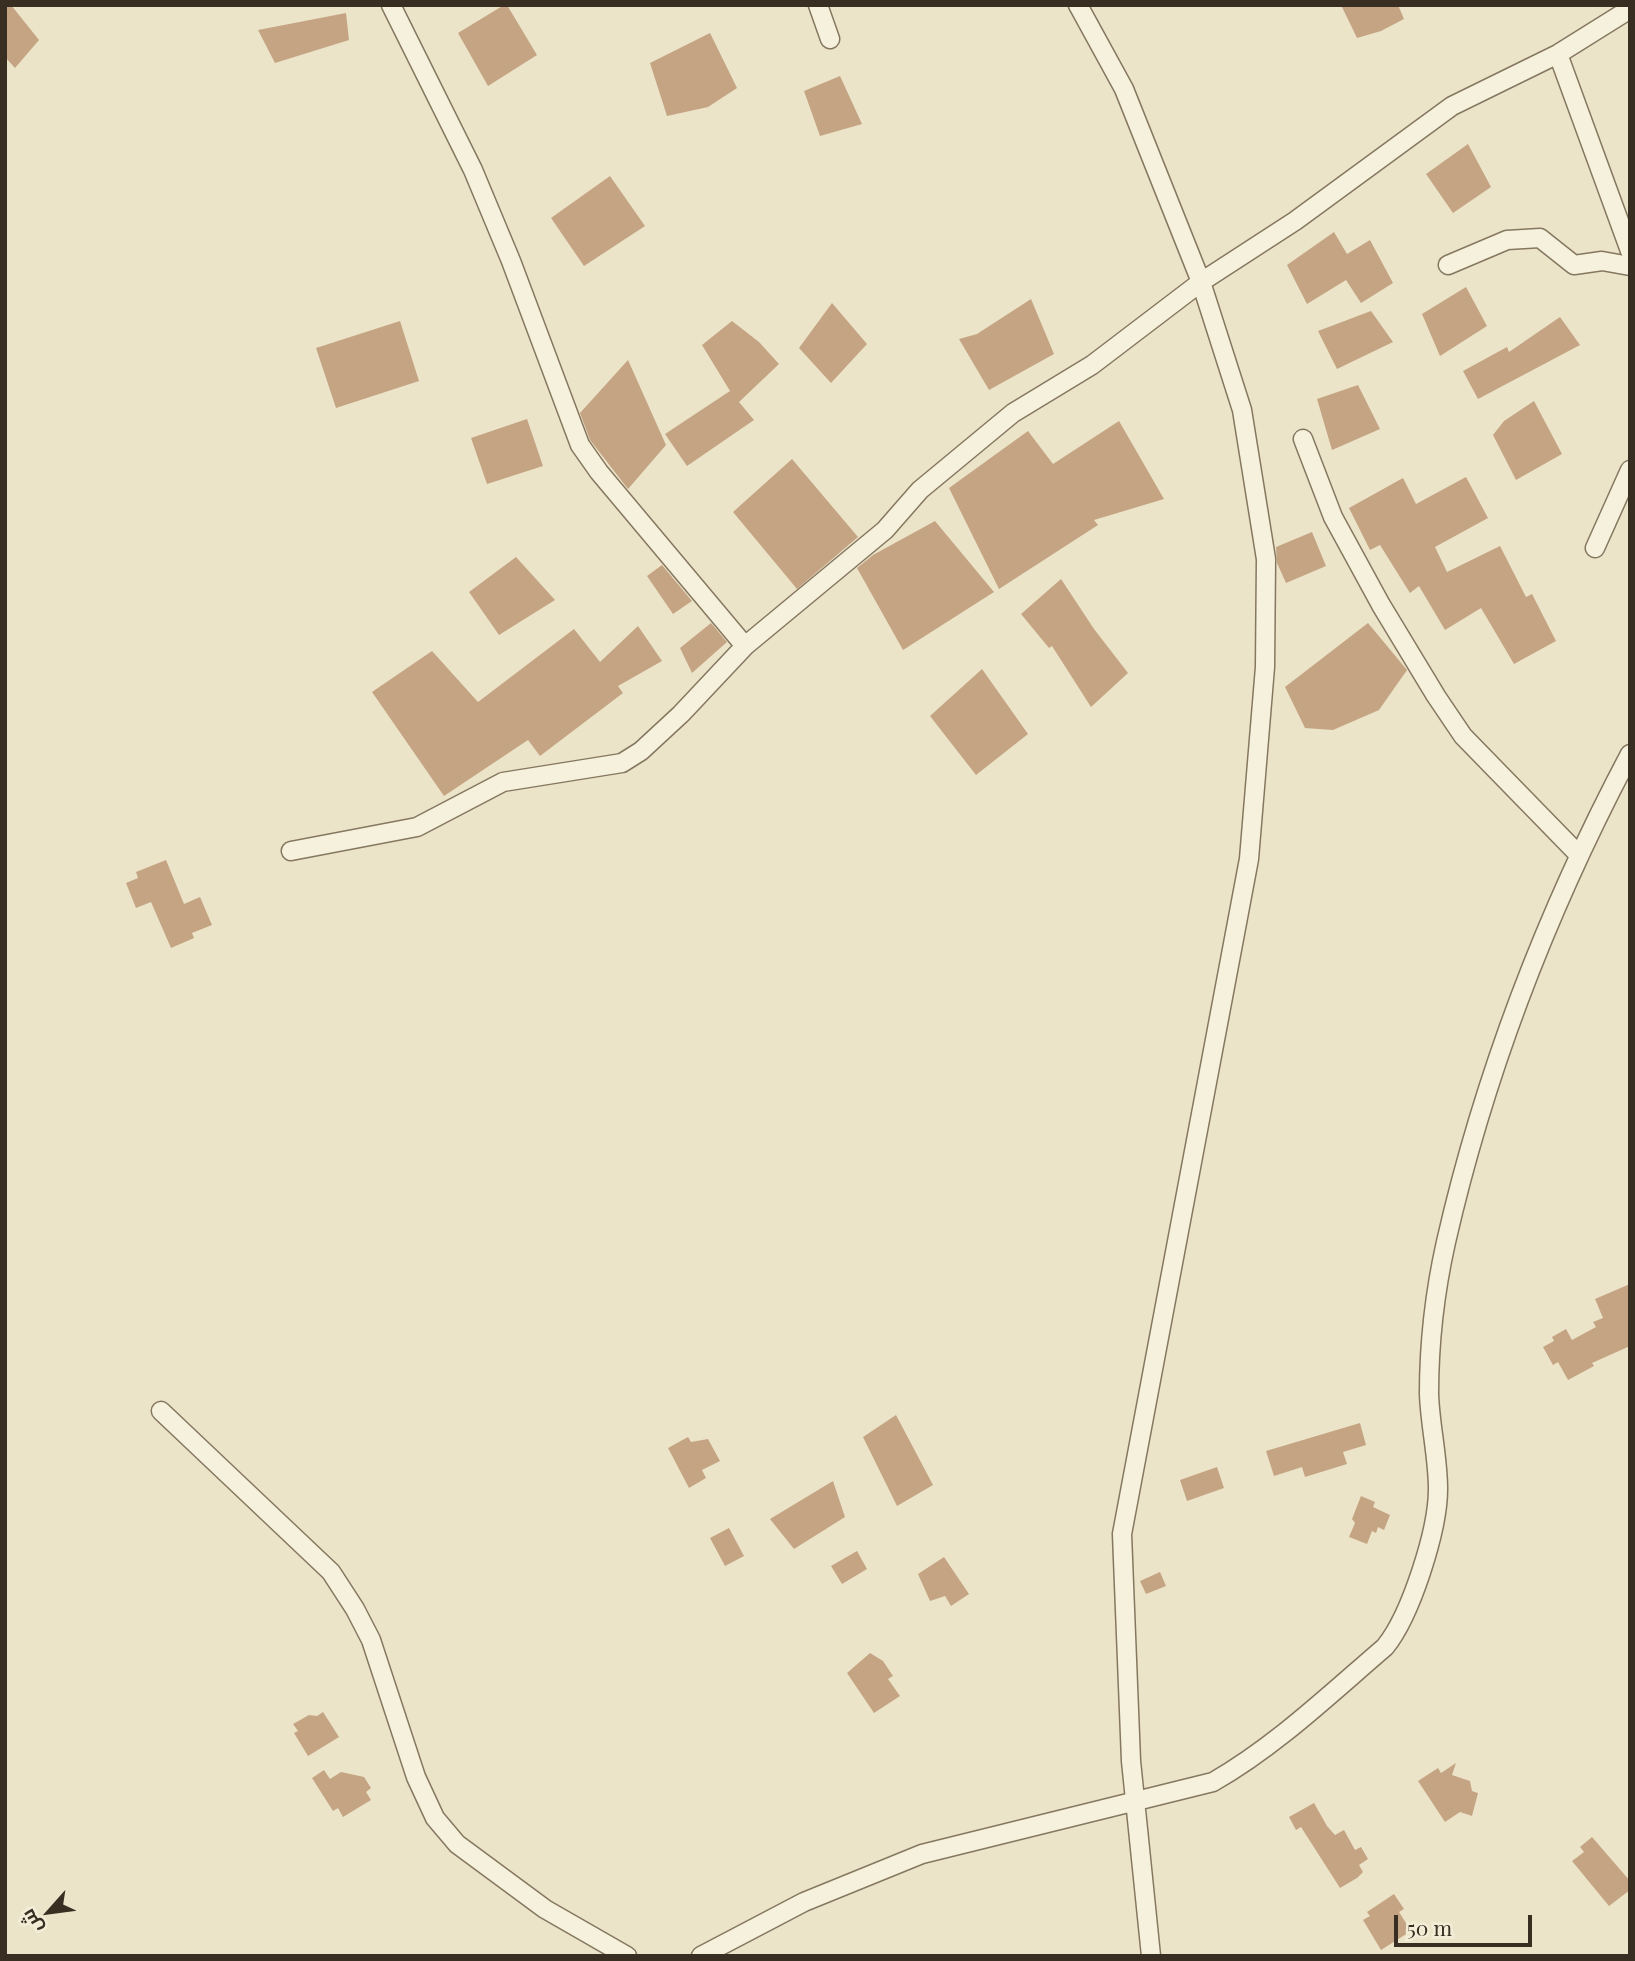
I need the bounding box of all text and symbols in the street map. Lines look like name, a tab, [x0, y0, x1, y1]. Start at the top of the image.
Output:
north arrow	[14, 1877, 84, 1947]
scale bar	[1397, 1902, 1535, 1946]
text: ش	[13, 1905, 48, 1939]
text: 50 m	[1407, 1913, 1452, 1941]

